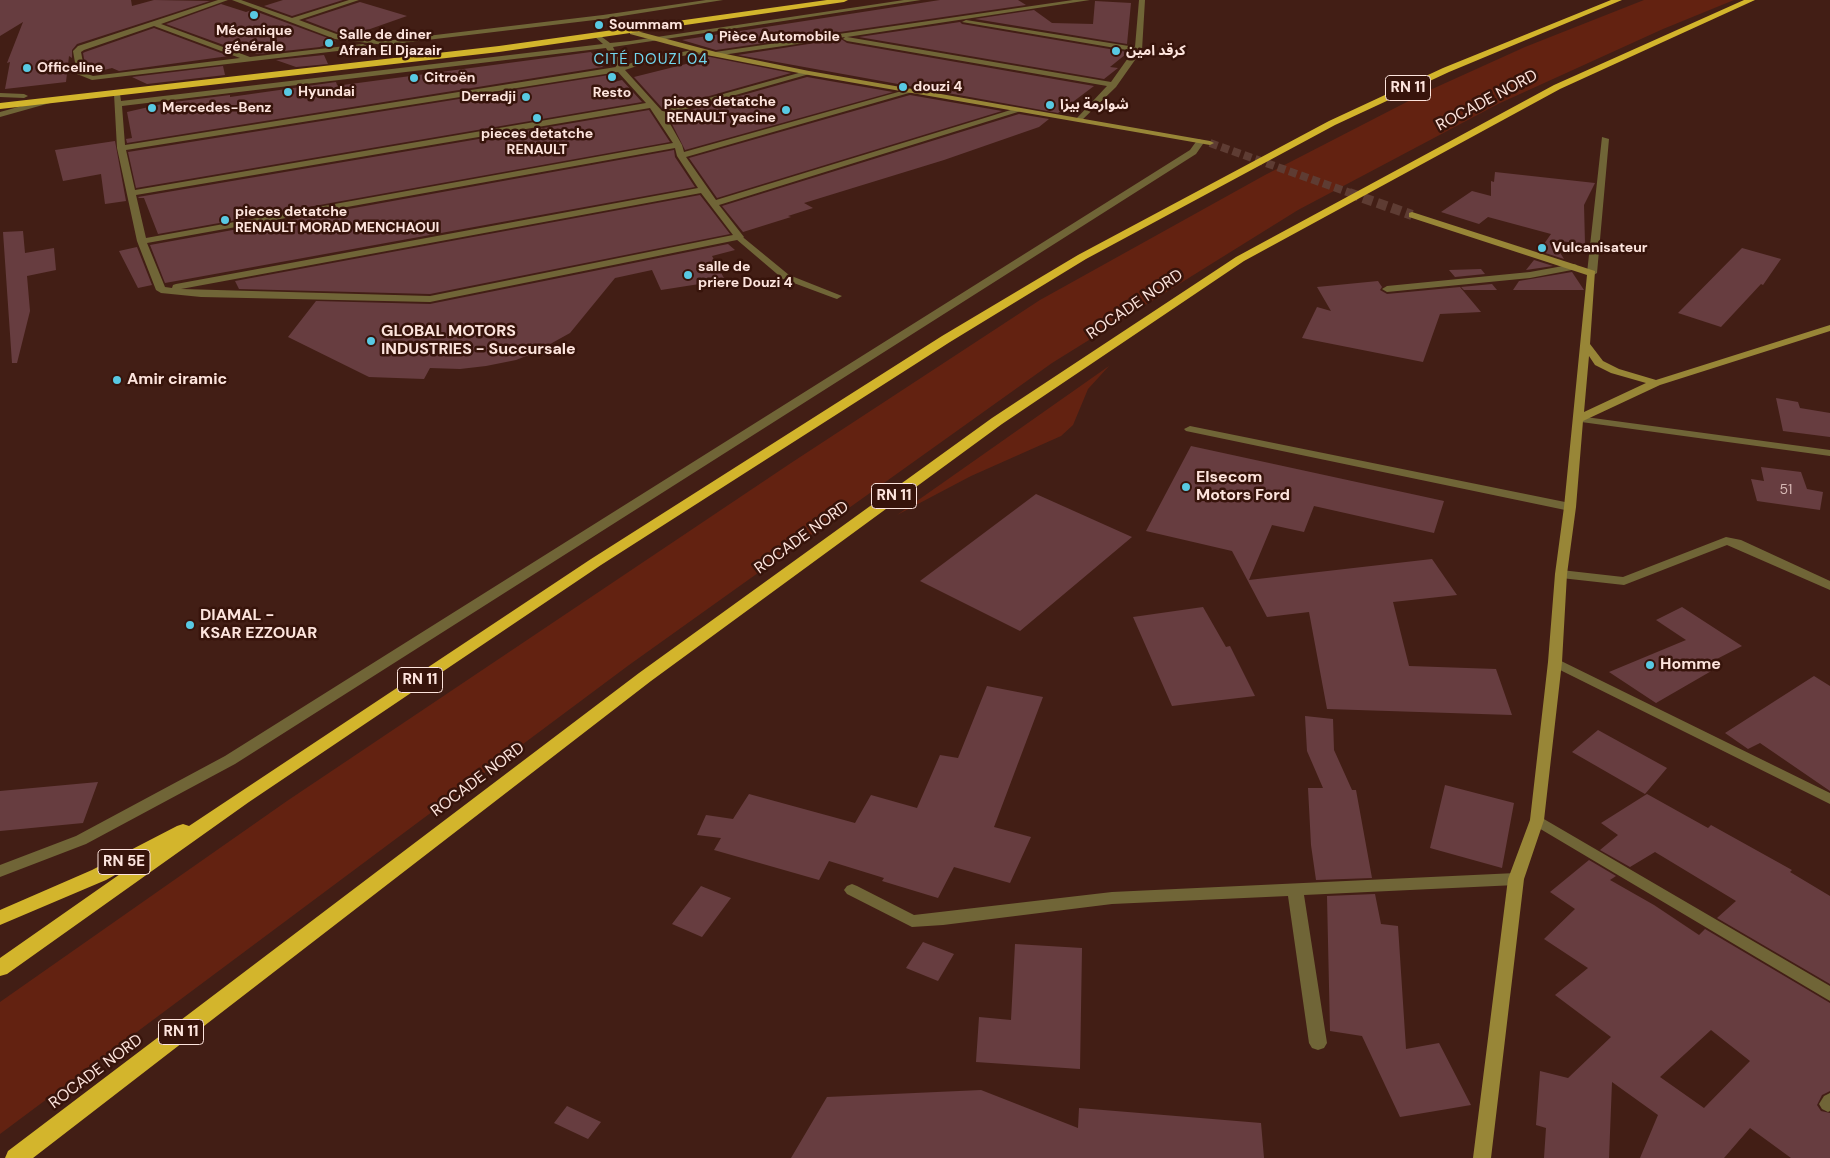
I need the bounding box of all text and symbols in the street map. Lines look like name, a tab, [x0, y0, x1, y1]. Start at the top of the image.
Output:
marker: Mécanique générale	[248, 9, 260, 21]
place label: Soummam	[609, 17, 682, 33]
marker: Soummam	[593, 19, 605, 31]
place label: Mécanique générale	[216, 23, 292, 56]
place label: Salle de diner Afrah El Djazair	[339, 27, 442, 59]
place label: Pièce Automobile	[719, 29, 840, 45]
marker: Pièce Automobile	[703, 31, 715, 43]
marker: Salle de diner Afrah El Djazair	[323, 37, 335, 49]
place label: كرقد امين	[1126, 43, 1186, 59]
marker: كرقد امين	[1110, 45, 1122, 57]
district label: CITÉ DOUZI 04	[592, 51, 710, 69]
place label: Officeline	[37, 60, 103, 76]
marker: Officeline	[21, 62, 33, 74]
street label: ROCADE NORD	[1433, 66, 1541, 136]
place label: Citroën	[424, 70, 475, 86]
marker: Resto	[606, 71, 618, 83]
marker: Citroën	[408, 72, 420, 84]
road number: RN 11	[1386, 76, 1430, 100]
place label: douzi 4	[913, 79, 962, 95]
marker: douzi 4	[897, 81, 909, 93]
place label: Hyundai	[298, 84, 355, 100]
place label: Resto	[593, 85, 631, 101]
marker: Hyundai	[282, 86, 294, 98]
place label: Derradji	[461, 89, 516, 105]
marker: Derradji	[520, 91, 532, 103]
place label: pieces detatche RENAULT yacine	[664, 94, 776, 126]
place label: شوارمة بيزا	[1060, 97, 1129, 113]
marker: شوارمة بيزا	[1044, 99, 1056, 111]
place label: Mercedes-Benz	[162, 100, 271, 116]
marker: Mercedes-Benz	[146, 102, 158, 114]
marker: pieces detatche RENAULT yacine	[780, 104, 792, 116]
marker: pieces detatche RENAULT	[531, 112, 543, 124]
place label: pieces detatche RENAULT	[481, 126, 593, 158]
place label: pieces detatche RENAULT MORAD MENCHAOUI	[235, 204, 439, 236]
marker: pieces detatche RENAULT MORAD MENCHAOUI	[219, 214, 231, 226]
place label: Vulcanisateur	[1552, 240, 1648, 256]
marker: Vulcanisateur	[1536, 242, 1548, 254]
place label: salle de priere Douzi 4	[698, 259, 793, 292]
street label: ROCADE NORD	[1083, 266, 1187, 344]
marker: salle de priere Douzi 4	[682, 269, 694, 281]
place label: GLOBAL MOTORS INDUSTRIES - Succursale	[381, 322, 576, 360]
marker: GLOBAL MOTORS INDUSTRIES - Succursale	[365, 335, 377, 347]
place label: Amir ciramic	[127, 370, 227, 390]
marker: Amir ciramic	[111, 374, 123, 386]
place label: Elsecom Motors Ford	[1196, 468, 1290, 506]
marker: Elsecom Motors Ford	[1180, 481, 1192, 493]
house number: 51	[1780, 482, 1792, 498]
road number: RN 11	[872, 484, 916, 508]
street label: ROCADE NORD	[751, 497, 853, 579]
place label: DIAMAL - KSAR EZZOUAR	[200, 606, 317, 644]
marker: DIAMAL - KSAR EZZOUAR	[184, 619, 196, 631]
place label: Homme	[1660, 655, 1721, 675]
marker: Homme	[1644, 659, 1656, 671]
road number: RN 11	[398, 668, 442, 692]
street label: ROCADE NORD	[428, 739, 528, 821]
road number: RN 5E	[98, 850, 150, 874]
road number: RN 11	[158, 1020, 204, 1044]
street label: ROCADE NORD	[46, 1031, 146, 1113]

